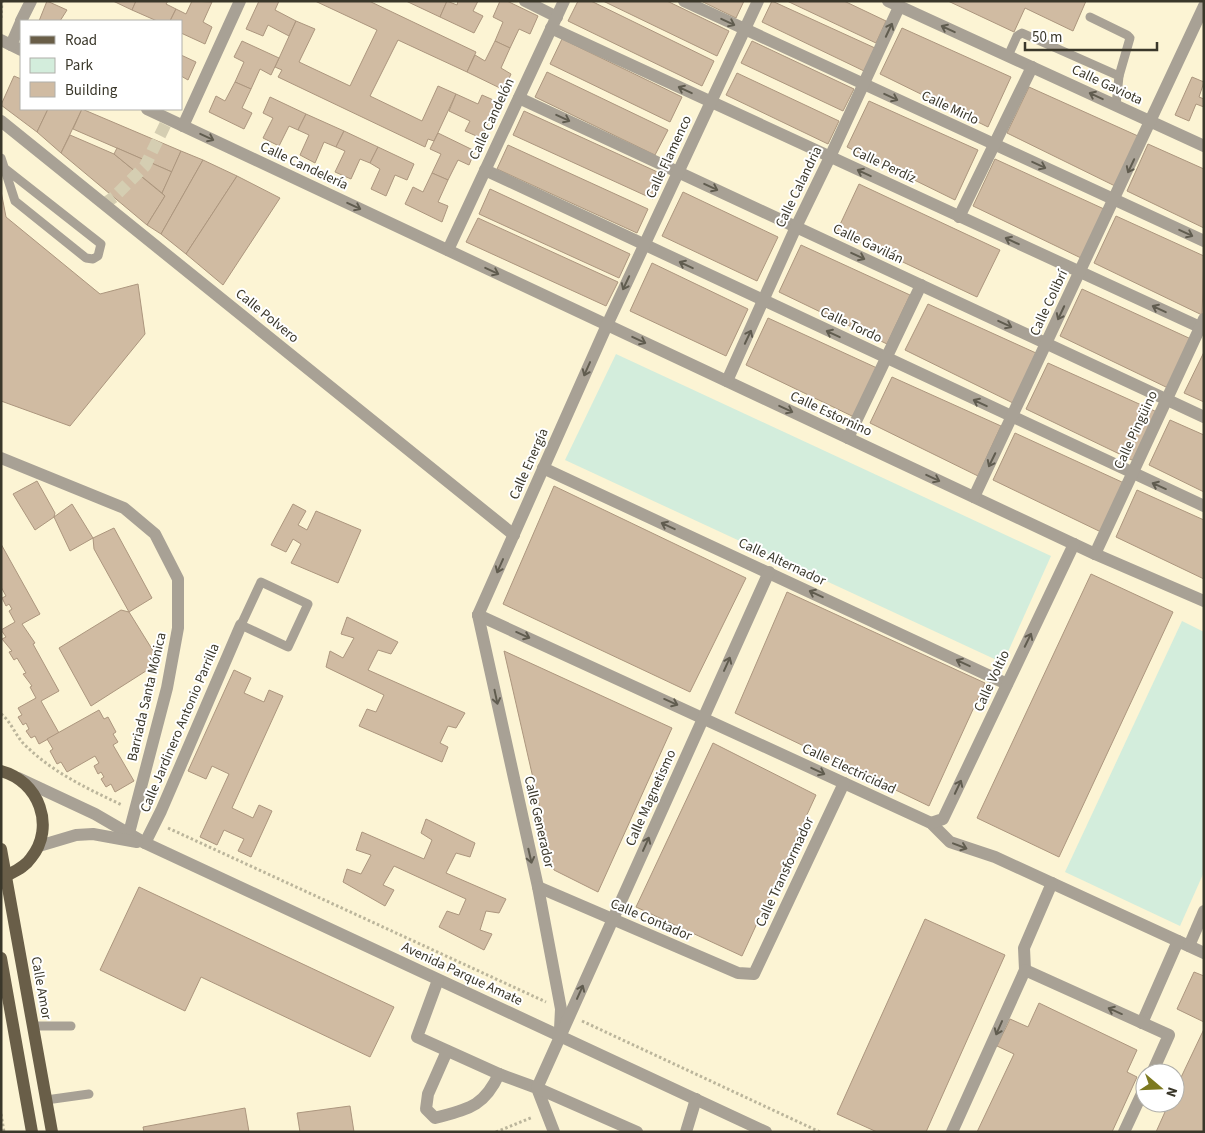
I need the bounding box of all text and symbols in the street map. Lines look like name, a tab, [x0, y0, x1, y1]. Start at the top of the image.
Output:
one-way arrow	[720, 17, 735, 27]
legend	[20, 20, 182, 110]
scale bar	[1025, 20, 1158, 52]
one-way arrow	[884, 23, 894, 38]
one-way arrow	[941, 23, 956, 33]
text: 50 m	[1032, 27, 1062, 48]
text: Road	[65, 30, 97, 51]
text: Park	[65, 55, 94, 76]
street label: Calle Gaviota	[1068, 60, 1146, 110]
street label: Calle Candelón	[464, 75, 520, 163]
text: Building	[65, 80, 118, 101]
one-way arrow	[678, 85, 693, 94]
street label: Calle Mirlo	[918, 86, 982, 130]
one-way arrow	[1089, 91, 1104, 101]
one-way arrow	[883, 93, 898, 102]
street label: Calle Flamenco	[641, 112, 697, 202]
one-way arrow	[555, 114, 570, 124]
one-way arrow	[199, 133, 214, 142]
street label: Calle Candelería	[257, 137, 351, 195]
street label: Calle Perdíz	[849, 141, 919, 189]
street label: Calle Calandria	[771, 143, 827, 231]
one-way arrow	[1125, 158, 1135, 173]
one-way arrow	[1031, 161, 1046, 171]
one-way arrow	[857, 167, 872, 177]
one-way arrow	[703, 183, 718, 192]
one-way arrow	[346, 202, 361, 211]
street label: Calle Gavilán	[829, 219, 907, 269]
one-way arrow	[1179, 229, 1194, 239]
one-way arrow	[1005, 236, 1020, 245]
one-way arrow	[850, 251, 865, 261]
one-way arrow	[679, 260, 694, 269]
one-way arrow	[484, 266, 499, 276]
street label: Calle Colibrí	[1025, 266, 1073, 339]
one-way arrow	[621, 275, 630, 290]
street label: Calle Polvero	[231, 284, 303, 348]
street label: Calle Tordo	[817, 302, 885, 348]
one-way arrow	[1152, 304, 1167, 314]
one-way arrow	[1056, 305, 1066, 320]
one-way arrow	[997, 320, 1012, 330]
one-way arrow	[826, 329, 841, 338]
one-way arrow	[743, 330, 753, 345]
one-way arrow	[631, 336, 646, 345]
one-way arrow	[581, 361, 591, 376]
street label: Calle Estornino	[787, 386, 875, 442]
street label: Calle Pingüino	[1109, 388, 1163, 472]
one-way arrow	[973, 398, 988, 407]
one-way arrow	[778, 405, 793, 414]
street label: Calle Energía	[504, 425, 554, 503]
one-way arrow	[986, 452, 996, 467]
one-way arrow	[925, 474, 940, 483]
one-way arrow	[1152, 481, 1167, 491]
one-way arrow	[661, 521, 676, 530]
street label: Calle Alternador	[735, 533, 829, 591]
one-way arrow	[495, 558, 504, 573]
one-way arrow	[809, 589, 824, 599]
street label: Barriada Santa Mónica	[122, 631, 172, 763]
one-way arrow	[515, 631, 530, 641]
one-way arrow	[1024, 633, 1033, 648]
street label: Calle Jardinero Antonio Parrilla	[135, 640, 225, 816]
street label: Calle Voltio	[969, 647, 1015, 715]
one-way arrow	[723, 657, 733, 672]
one-way arrow	[956, 658, 971, 668]
one-way arrow	[492, 689, 501, 705]
one-way arrow	[663, 698, 678, 708]
street label: Calle Electricidad	[799, 738, 899, 800]
street label: Calle Magnetismo	[621, 746, 681, 850]
one-way arrow	[810, 767, 825, 776]
street label: Calle Generador	[519, 774, 559, 870]
one-way arrow	[954, 780, 964, 795]
street label: Calle Transformador	[751, 814, 819, 930]
one-way arrow	[642, 837, 652, 852]
one-way arrow	[952, 842, 968, 851]
one-way arrow	[526, 847, 535, 863]
street label: Calle Contador	[607, 894, 695, 946]
street label: Avenida Parque Amate	[398, 937, 526, 1011]
street label: Calle Amor	[26, 955, 56, 1021]
one-way arrow	[575, 985, 585, 1000]
one-way arrow	[1108, 1005, 1123, 1015]
one-way arrow	[993, 1020, 1003, 1035]
north arrow	[1135, 1063, 1185, 1113]
text: N	[1160, 1084, 1182, 1100]

